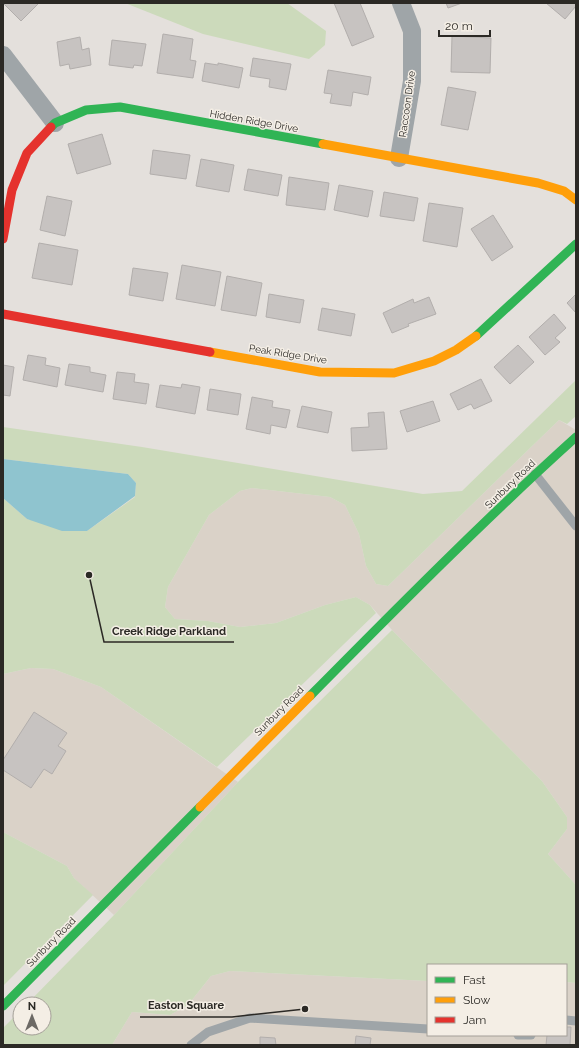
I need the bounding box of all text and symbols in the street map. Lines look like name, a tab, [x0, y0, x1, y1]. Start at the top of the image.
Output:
scale bar	[439, 12, 490, 38]
text: 20 m	[445, 19, 473, 33]
street label: Raccoon Drive	[397, 70, 417, 138]
street label: Hidden Ridge Drive	[209, 108, 299, 134]
street label: Peak Ridge Drive	[248, 342, 328, 366]
street label: Sunbury Road	[483, 457, 537, 511]
callout: Creek Ridge Parkland	[104, 619, 234, 642]
text: Creek Ridge Parkland	[112, 625, 226, 638]
street label: Sunbury Road	[252, 684, 306, 738]
street label: Sunbury Road	[24, 915, 78, 969]
legend	[427, 964, 567, 1036]
text: Fast	[463, 973, 486, 987]
text: Slow	[463, 993, 490, 1007]
callout: Easton Square	[140, 994, 232, 1017]
north arrow	[12, 996, 52, 1036]
text: Easton Square	[148, 999, 224, 1012]
text: N	[28, 1000, 36, 1013]
text: Jam	[463, 1013, 486, 1027]

